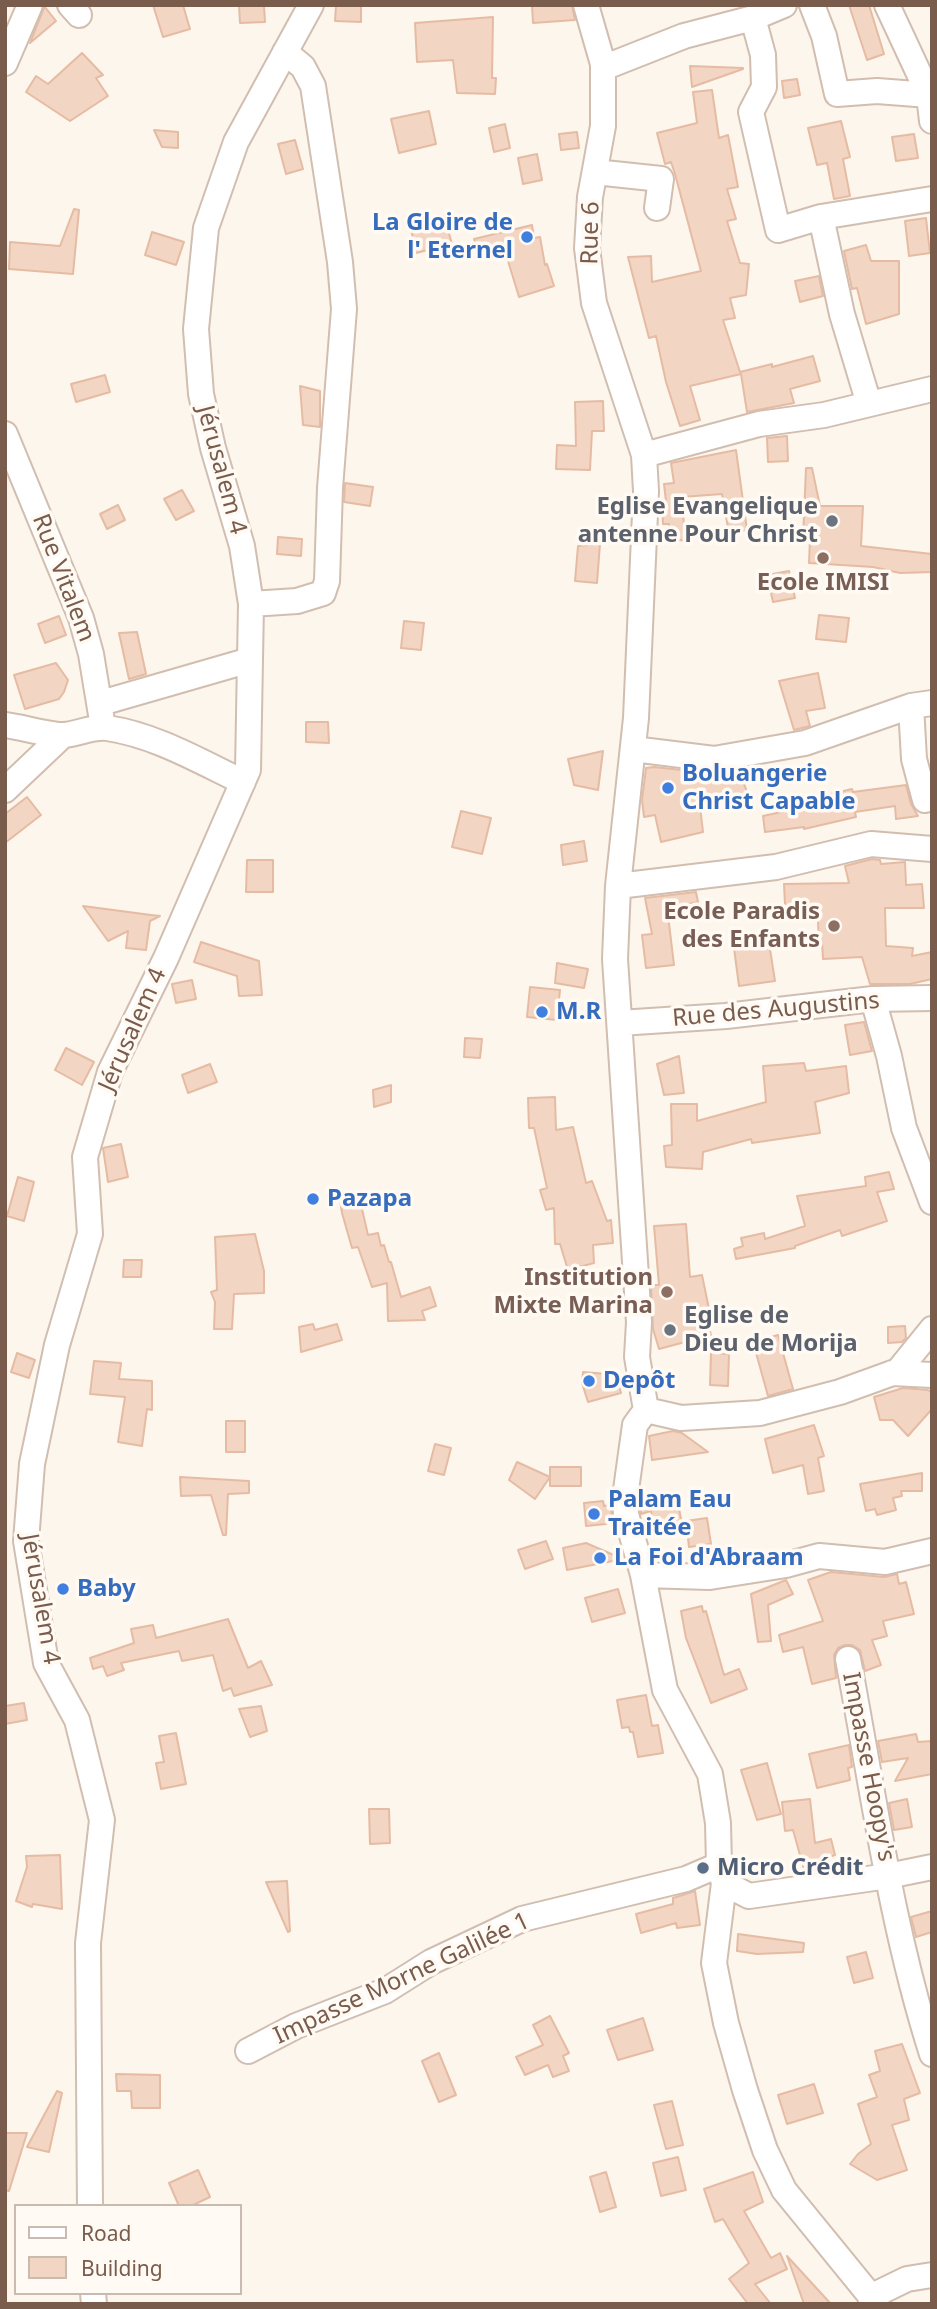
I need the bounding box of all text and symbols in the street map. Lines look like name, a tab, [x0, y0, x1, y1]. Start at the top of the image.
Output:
street label: Rue 6	[576, 201, 606, 265]
place label: La Gloire de l' Eternel	[372, 209, 513, 265]
marker: La Gloire de l' Eternel	[519, 229, 535, 245]
street label: Jérusalem 4	[190, 403, 252, 537]
place label: Eglise Evangelique antenne Pour Christ	[578, 493, 818, 549]
street label: Rue Vitalem	[25, 510, 101, 646]
marker: Eglise Evangelique antenne Pour Christ	[824, 513, 840, 529]
marker: Ecole IMISI	[815, 550, 831, 566]
place label: Ecole IMISI	[757, 569, 889, 597]
place label: Boluangerie Christ Capable	[682, 760, 856, 816]
marker: Boluangerie Christ Capable	[660, 780, 676, 796]
place label: Ecole Paradis des Enfants	[663, 898, 820, 954]
marker: Ecole Paradis des Enfants	[826, 918, 842, 934]
street label: Jérusalem 4	[93, 964, 173, 1096]
street label: Rue des Augustins	[671, 987, 881, 1033]
place label: M.R	[556, 998, 601, 1026]
marker: M.R	[534, 1004, 550, 1020]
place label: Pazapa	[327, 1185, 412, 1213]
marker: Pazapa	[305, 1191, 321, 1207]
place label: Institution Mixte Marina	[493, 1264, 653, 1320]
marker: Institution Mixte Marina	[659, 1284, 675, 1300]
place label: Eglise de Dieu de Morija	[684, 1302, 858, 1358]
marker: Eglise de Dieu de Morija	[662, 1322, 678, 1338]
place label: Depôt	[603, 1367, 675, 1395]
marker: Depôt	[581, 1373, 597, 1389]
place label: Palam Eau Traitée	[608, 1486, 732, 1542]
marker: Palam Eau Traitée	[586, 1506, 602, 1522]
street label: Jérusalem 4	[14, 1532, 66, 1666]
place label: La Foi d'Abraam	[614, 1544, 804, 1572]
marker: La Foi d'Abraam	[592, 1550, 608, 1566]
place label: Baby	[77, 1575, 136, 1603]
marker: Baby	[55, 1581, 71, 1597]
street label: Impasse Hoopy's	[836, 1670, 900, 1864]
place label: Micro Crédit	[717, 1854, 863, 1882]
marker: Micro Crédit	[695, 1860, 711, 1876]
street label: Impasse Morne Galilée 1	[270, 1907, 534, 2051]
legend	[14, 2204, 242, 2295]
text: Road	[81, 2219, 131, 2247]
text: Building	[81, 2254, 163, 2282]

